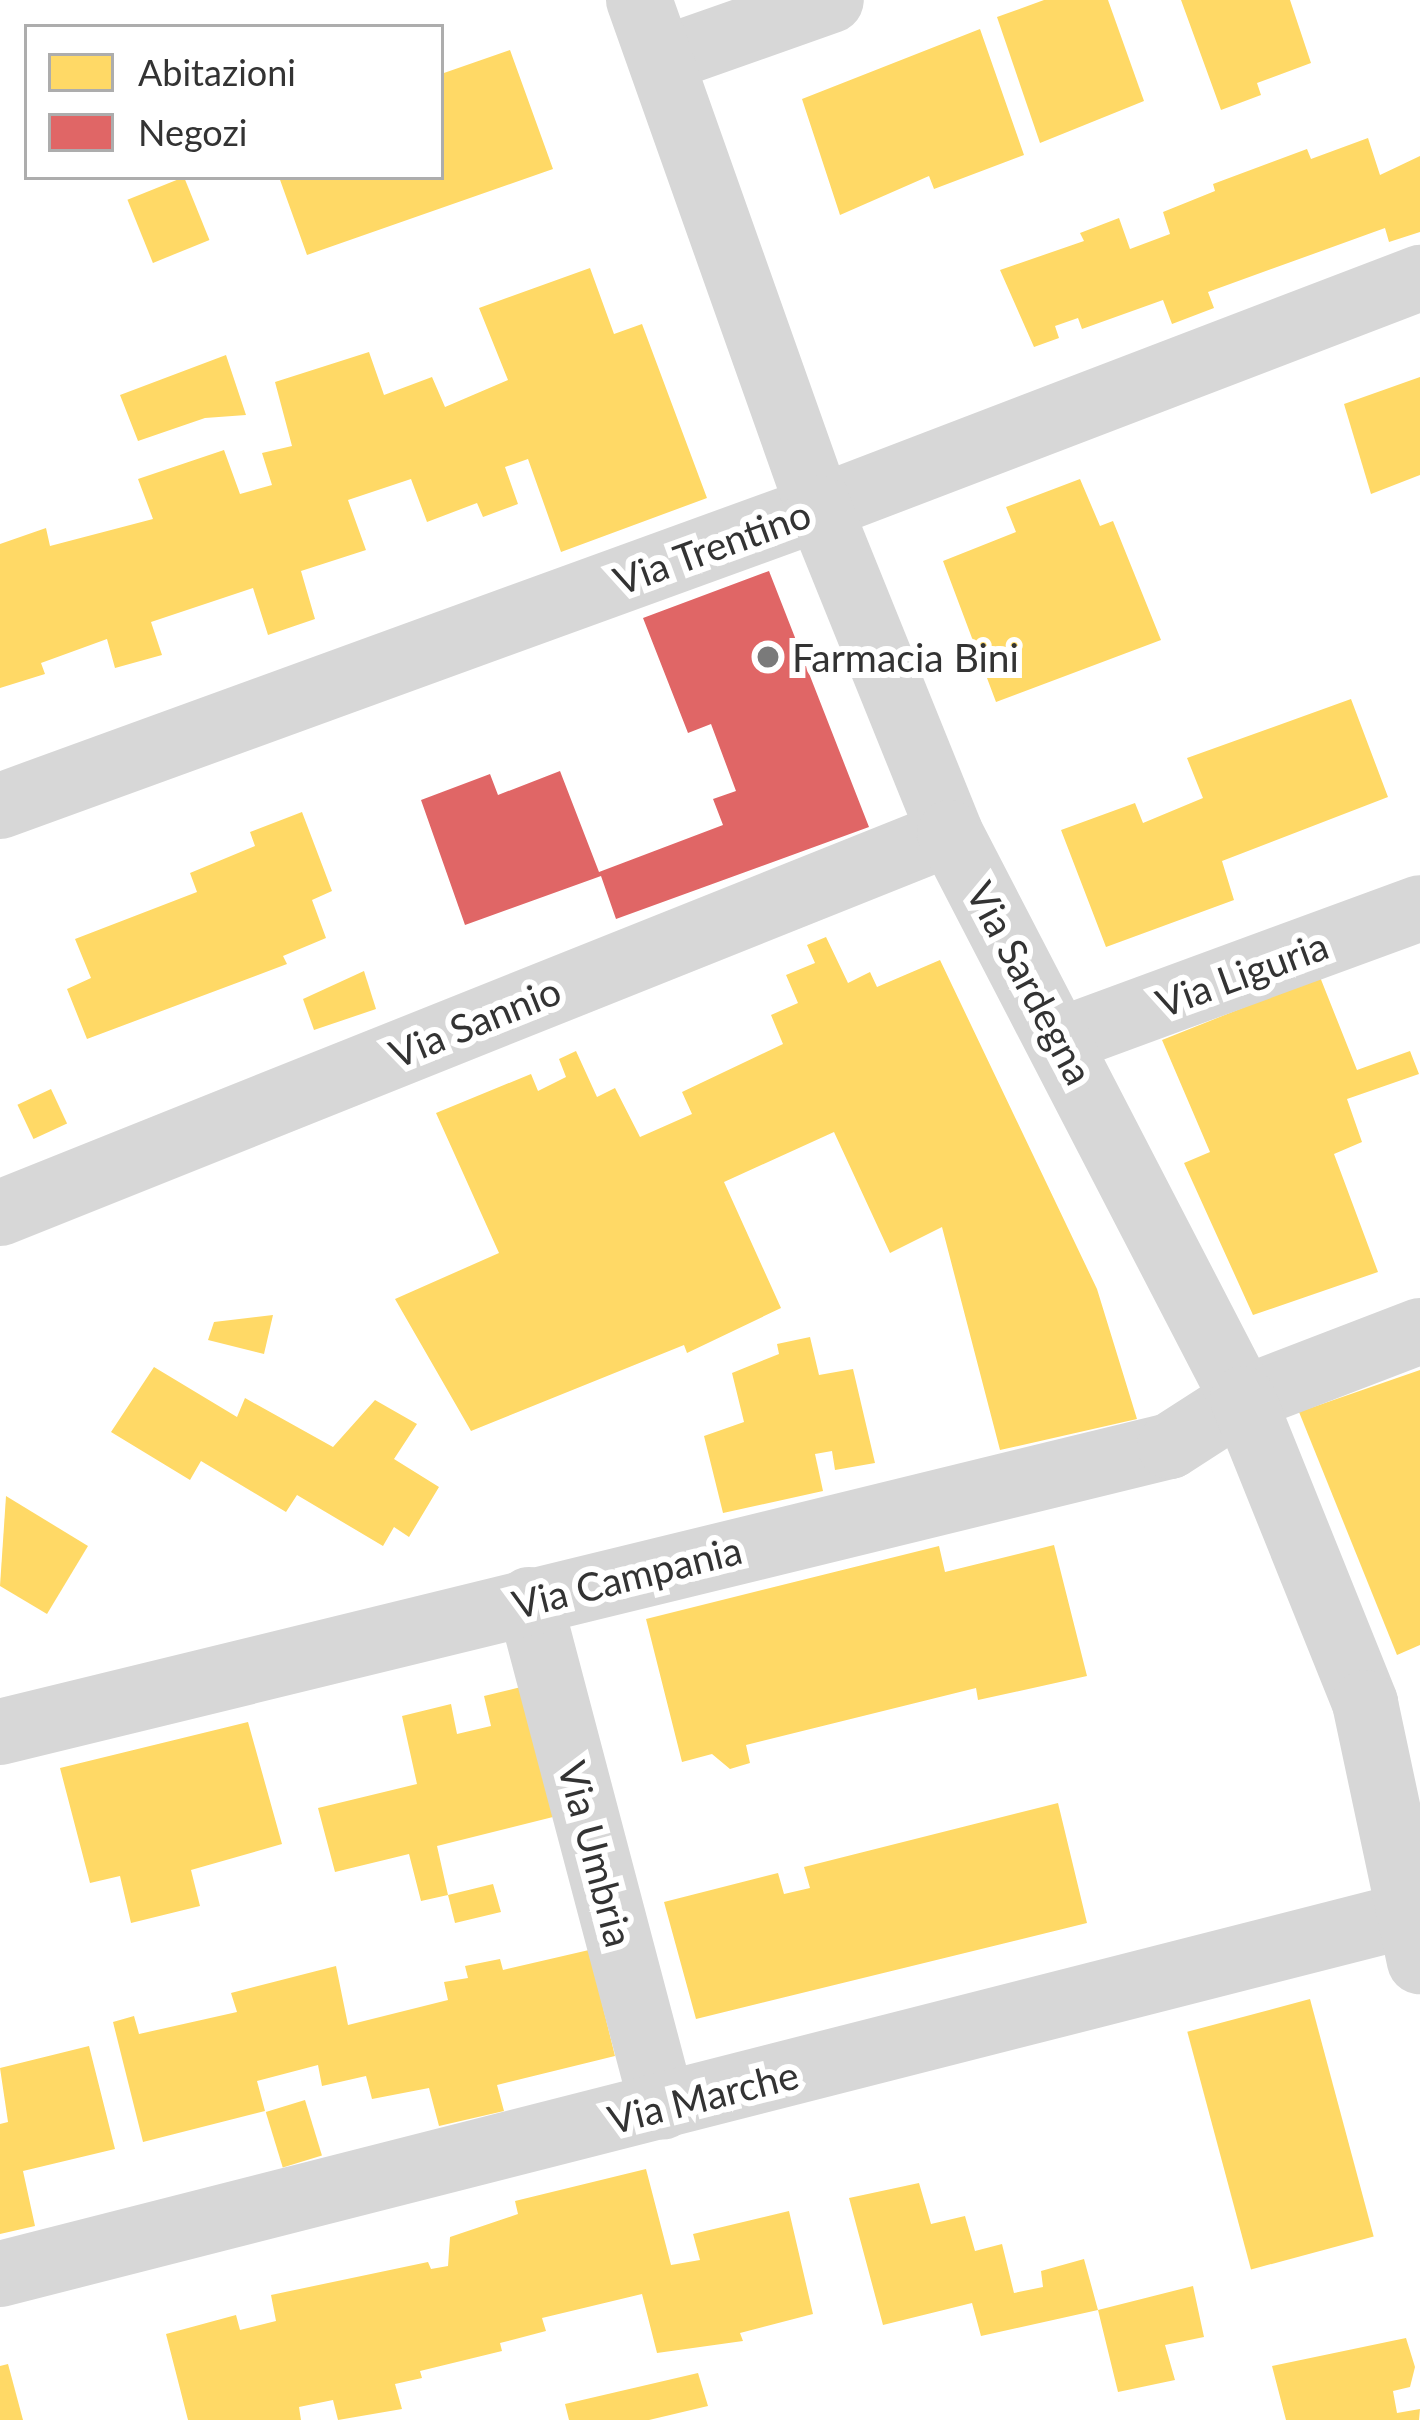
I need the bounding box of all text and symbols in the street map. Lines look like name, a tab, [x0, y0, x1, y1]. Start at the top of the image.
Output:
legend	[24, 24, 444, 180]
text: Abitazioni	[138, 50, 296, 94]
text: Negozi	[138, 110, 247, 154]
street label: Via Trentino	[607, 490, 817, 604]
place label: Farmacia Bini	[792, 634, 1019, 680]
marker: Farmacia Bini	[755, 644, 781, 670]
street label: Via Sardegna	[957, 874, 1103, 1092]
street label: Via Liguria	[1150, 921, 1334, 1027]
street label: Via Sannio	[383, 967, 567, 1077]
street label: Via Campania	[508, 1526, 746, 1628]
street label: Via Umbria	[549, 1756, 643, 1952]
street label: Via Marche	[603, 2051, 803, 2143]

